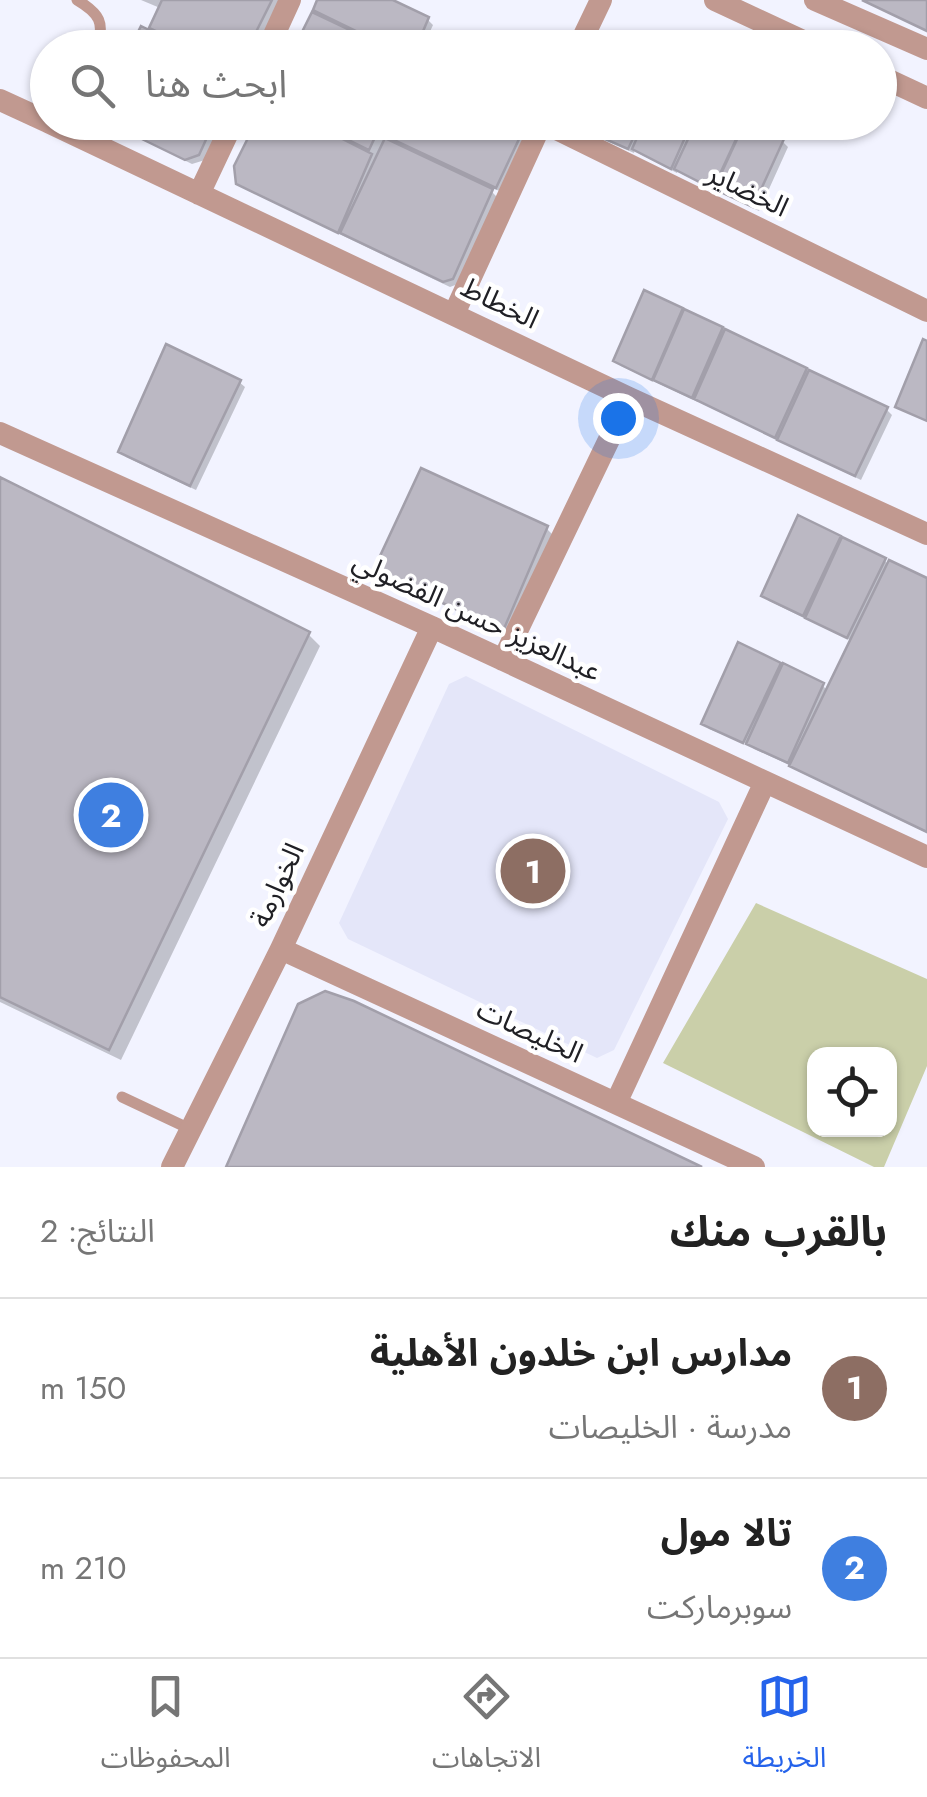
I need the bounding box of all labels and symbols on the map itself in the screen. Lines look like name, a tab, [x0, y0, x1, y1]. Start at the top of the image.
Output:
street label: الخضاير	[699, 152, 796, 227]
street label: الخطاط	[454, 267, 546, 339]
your location	[593, 393, 644, 444]
street label: عبدالعزيز حسن الفضولي	[346, 540, 608, 692]
pin: 2	[78, 778, 144, 852]
pin: 1	[500, 834, 566, 908]
street label: الخوارمة	[240, 836, 314, 934]
street label: الخليصات	[470, 989, 590, 1073]

